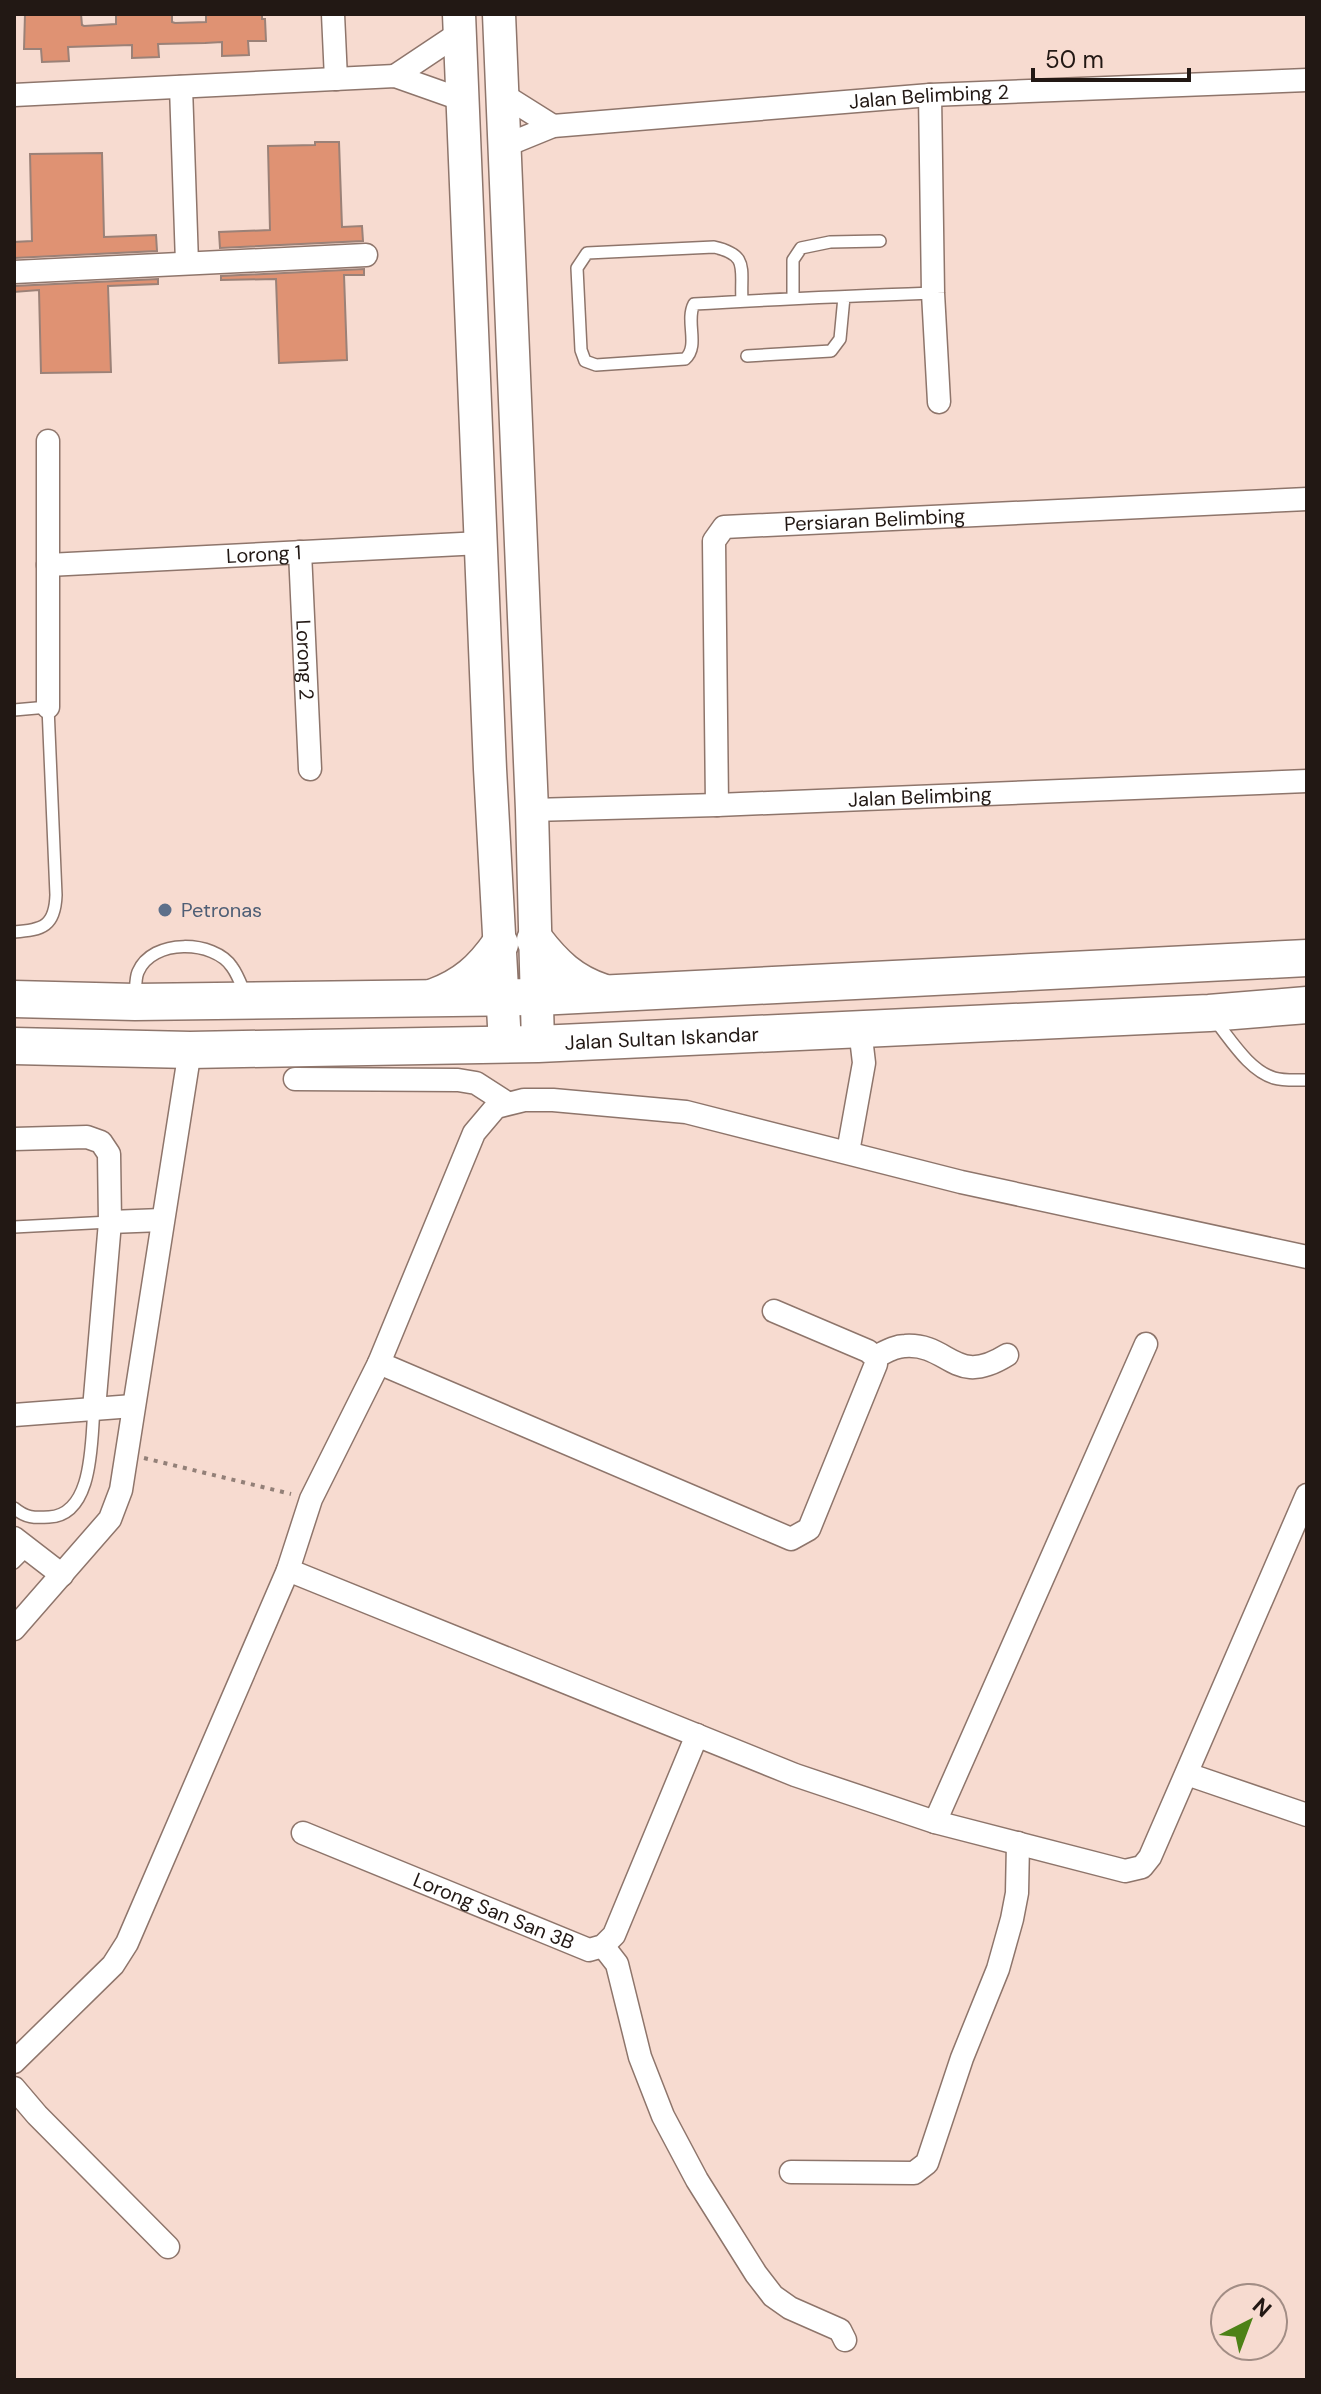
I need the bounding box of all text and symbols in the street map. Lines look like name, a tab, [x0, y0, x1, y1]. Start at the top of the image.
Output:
scale bar	[1033, 32, 1189, 82]
text: 50 m	[1045, 44, 1104, 75]
street label: Jalan Belimbing 2	[848, 79, 1010, 115]
street label: Persiaran Belimbing	[783, 502, 966, 537]
street label: Lorong 1	[226, 539, 302, 569]
street label: Lorong 2	[290, 619, 320, 701]
street label: Jalan Belimbing	[847, 781, 992, 813]
place label: Petronas	[181, 897, 262, 923]
marker: Petronas	[156, 901, 174, 919]
street label: Jalan Sultan Iskandar	[564, 1021, 759, 1056]
street label: Lorong San San 3B	[409, 1867, 578, 1955]
north arrow	[1209, 2282, 1289, 2362]
text: N	[1246, 2291, 1278, 2324]

